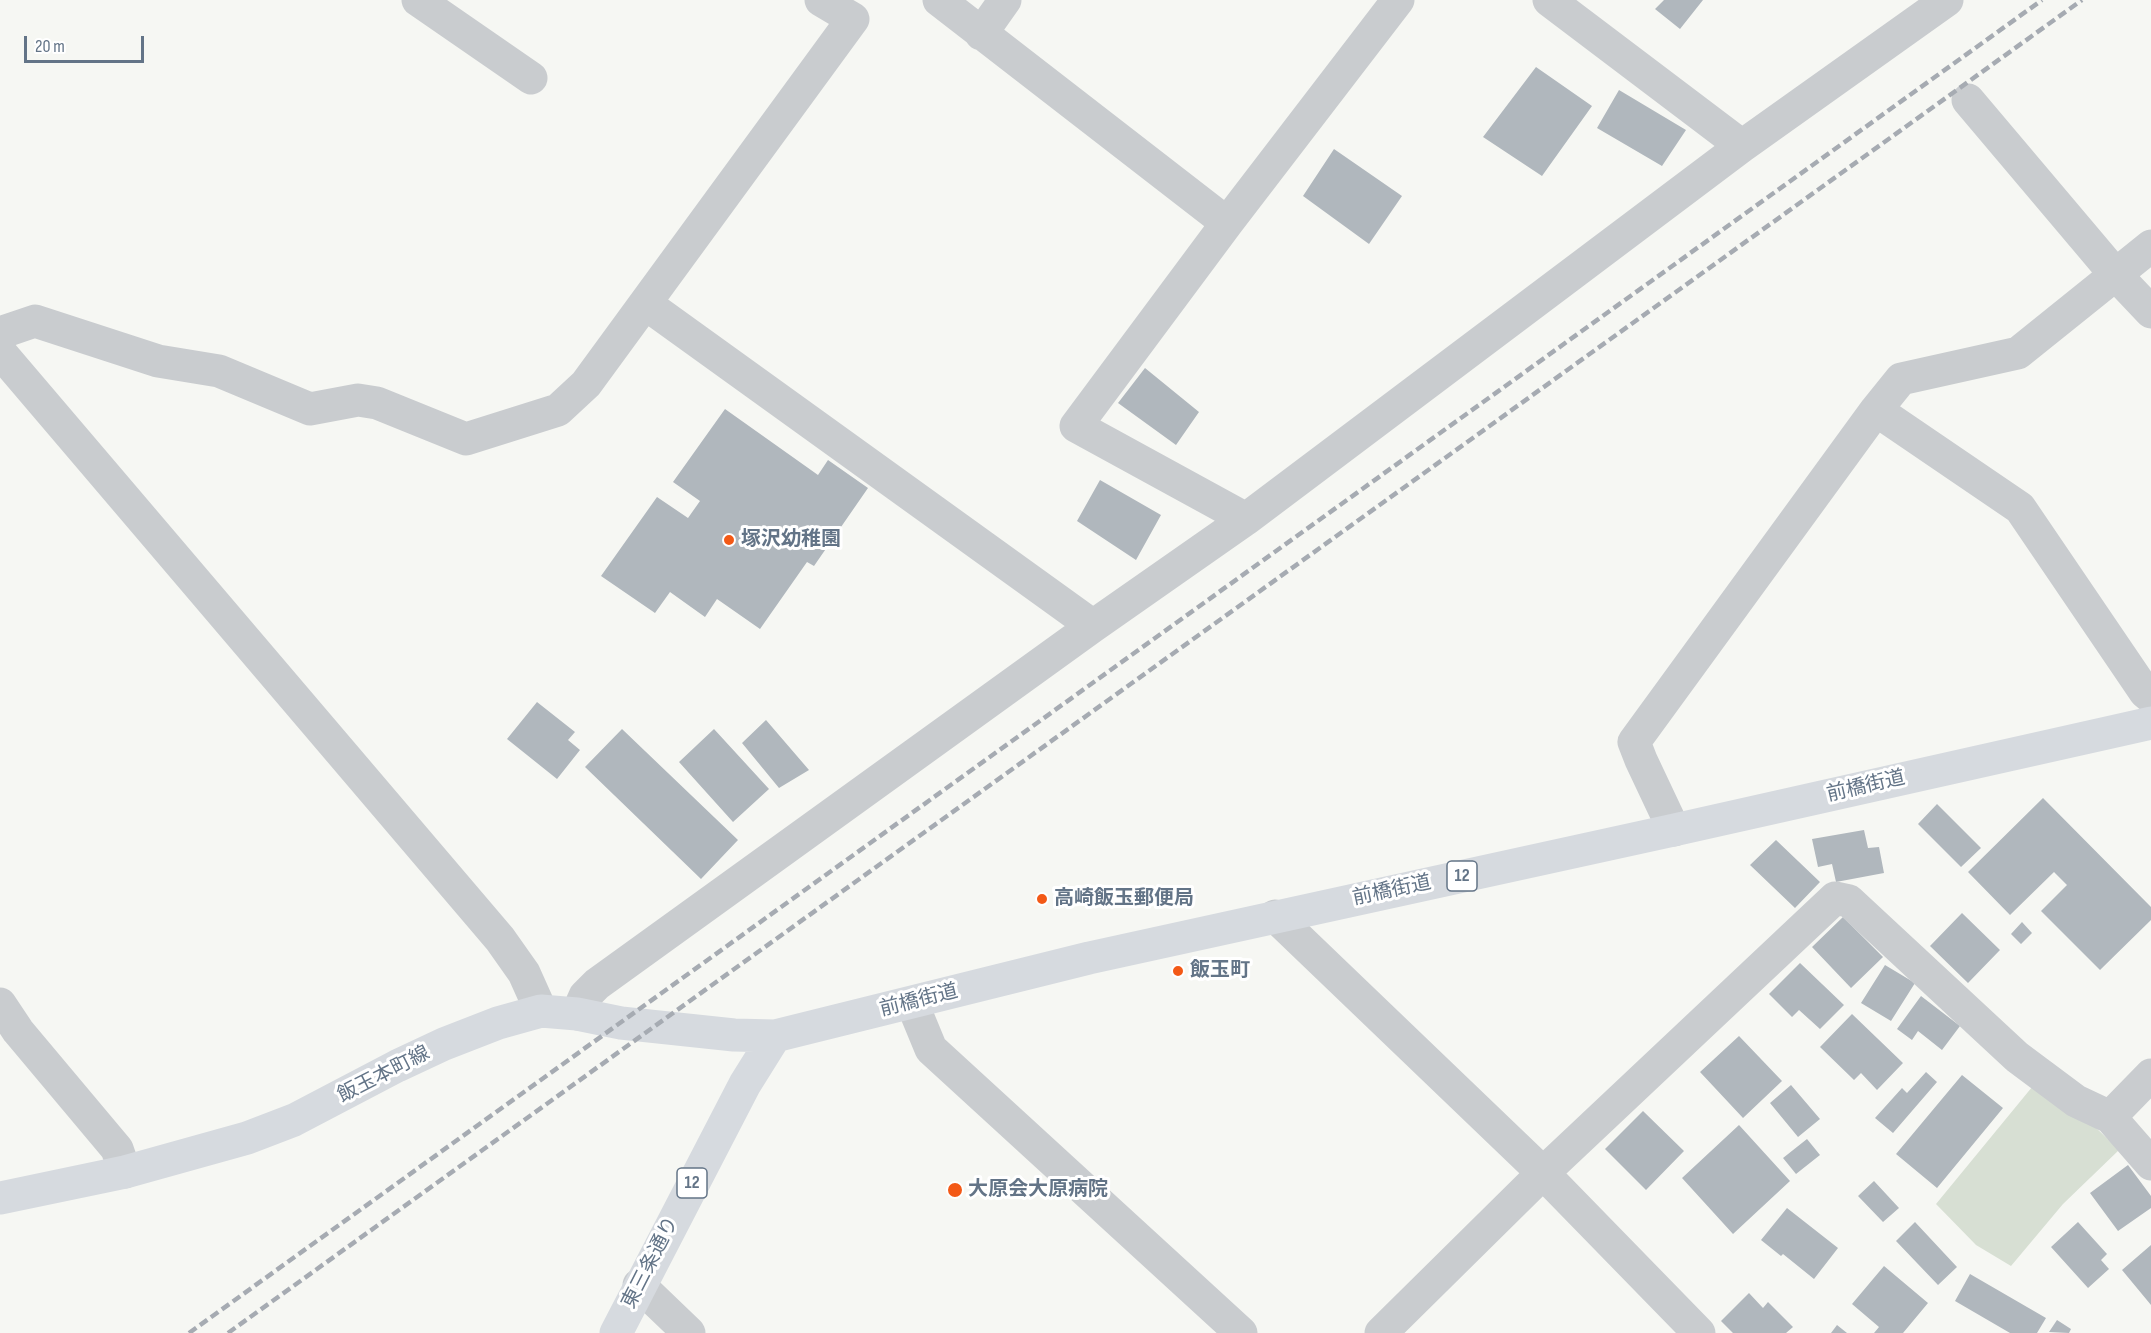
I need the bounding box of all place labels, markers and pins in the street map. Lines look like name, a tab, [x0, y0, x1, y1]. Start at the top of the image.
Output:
place label: 塚沢幼稚園	[741, 528, 841, 552]
marker: 塚沢幼稚園	[722, 533, 736, 547]
place label: 高崎飯玉郵便局	[1054, 887, 1194, 911]
marker: 高崎飯玉郵便局	[1035, 892, 1049, 906]
place label: 飯玉町	[1190, 959, 1250, 983]
marker: 飯玉町	[1171, 964, 1185, 978]
place label: 大原会大原病院	[968, 1178, 1108, 1202]
marker: 大原会大原病院	[946, 1181, 964, 1199]

